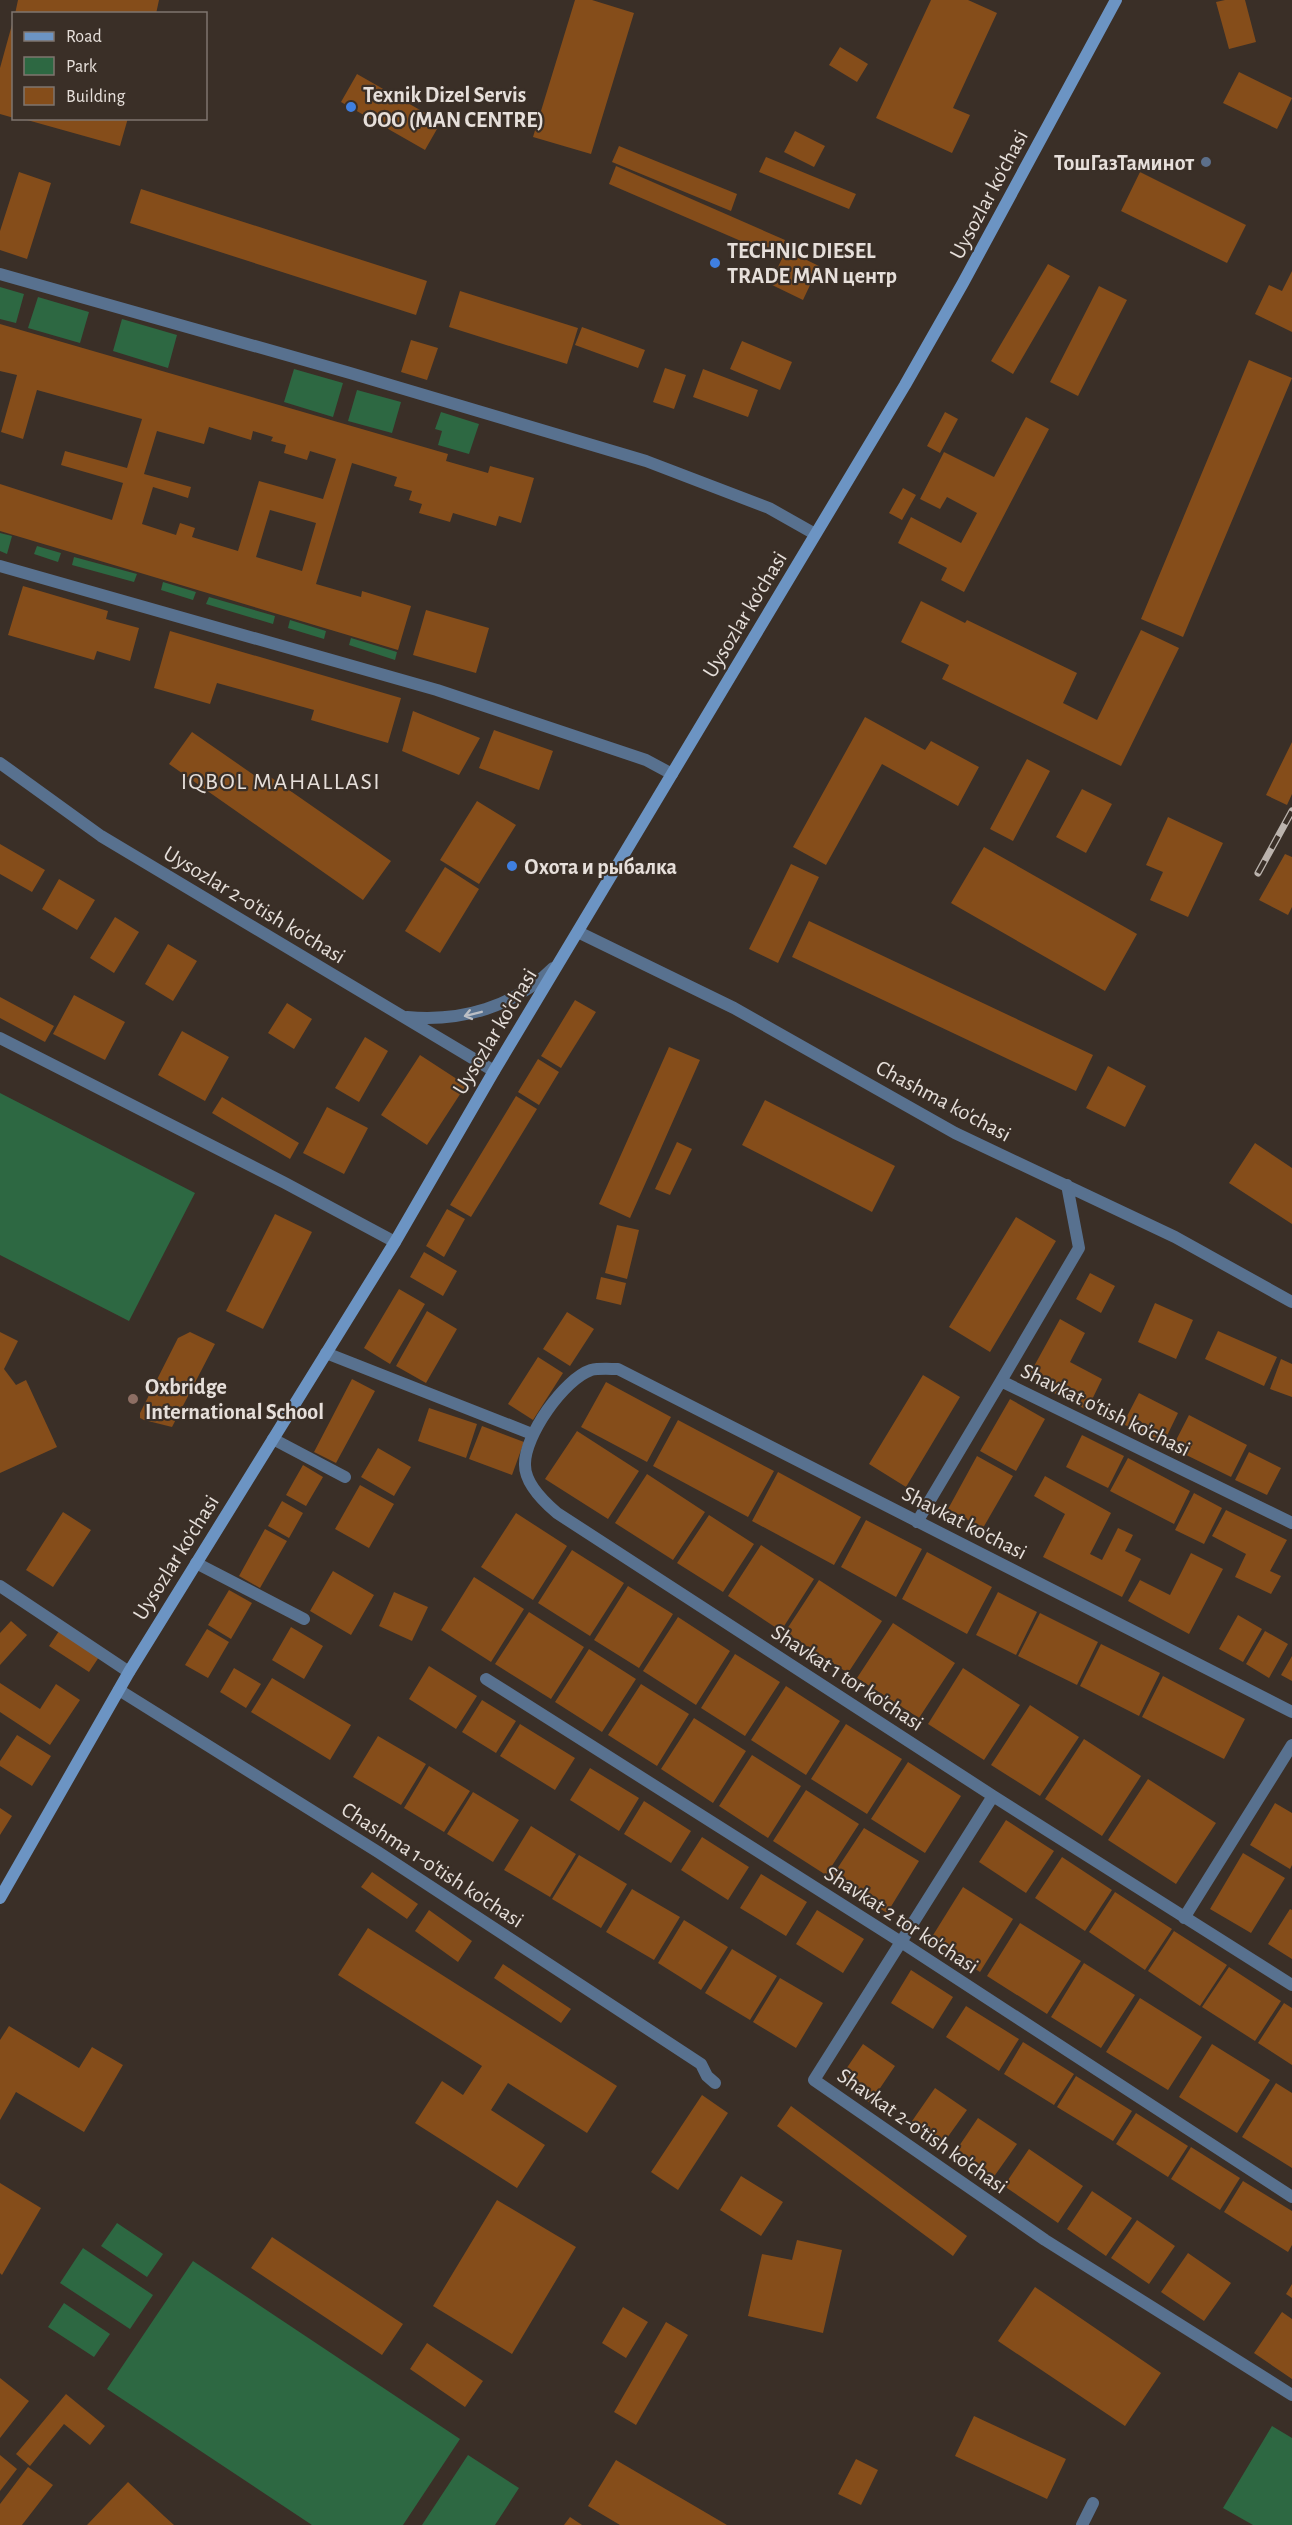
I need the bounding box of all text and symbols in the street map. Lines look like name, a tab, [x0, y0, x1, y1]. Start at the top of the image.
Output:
legend	[12, 12, 207, 120]
text: Road	[66, 28, 102, 46]
text: Park	[66, 58, 98, 76]
place label: Texnik Dizel Servis OOO (MAN CENTRE)	[363, 84, 544, 131]
text: Building	[66, 88, 126, 106]
marker: Texnik Dizel Servis OOO (MAN CENTRE)	[344, 100, 358, 114]
street label: Uysozlar ko'chasi	[946, 126, 1032, 263]
place label: ТошГазТаминот	[1054, 152, 1194, 174]
marker: ТошГазТаминот	[1199, 155, 1213, 169]
place label: TECHNIC DIESEL TRADE MAN центр	[727, 240, 897, 287]
marker: TECHNIC DIESEL TRADE MAN центр	[708, 256, 722, 270]
street label: Uysozlar ko'chasi	[699, 548, 791, 681]
district label: IQBOL MAHALLASI	[181, 770, 381, 794]
street label: Uysozlar 2-o'tish ko'chasi	[160, 842, 349, 968]
place label: Охота и рыбалка	[524, 856, 677, 878]
marker: Охота и рыбалка	[505, 859, 519, 873]
street label: Uysozlar ko'chasi	[449, 965, 541, 1098]
one-way arrow	[464, 1008, 483, 1020]
street label: Chashma ko'chasi	[872, 1056, 1015, 1146]
street label: Shavkat o'tish ko'chasi	[1018, 1359, 1194, 1460]
place label: Oxbridge International School	[145, 1376, 324, 1423]
marker: Oxbridge International School	[126, 1392, 140, 1406]
street label: Shavkat ko'chasi	[899, 1482, 1031, 1564]
street label: Uysozlar ko'chasi	[129, 1491, 223, 1624]
street label: Shavkat 1 tor ko'chasi	[768, 1621, 927, 1735]
street label: Chashma 1-o'tish ko'chasi	[337, 1798, 527, 1932]
street label: Shavkat 2 tor ko'chasi	[821, 1862, 982, 1978]
street label: Shavkat 2-o'tish ko'chasi	[833, 2064, 1011, 2198]

